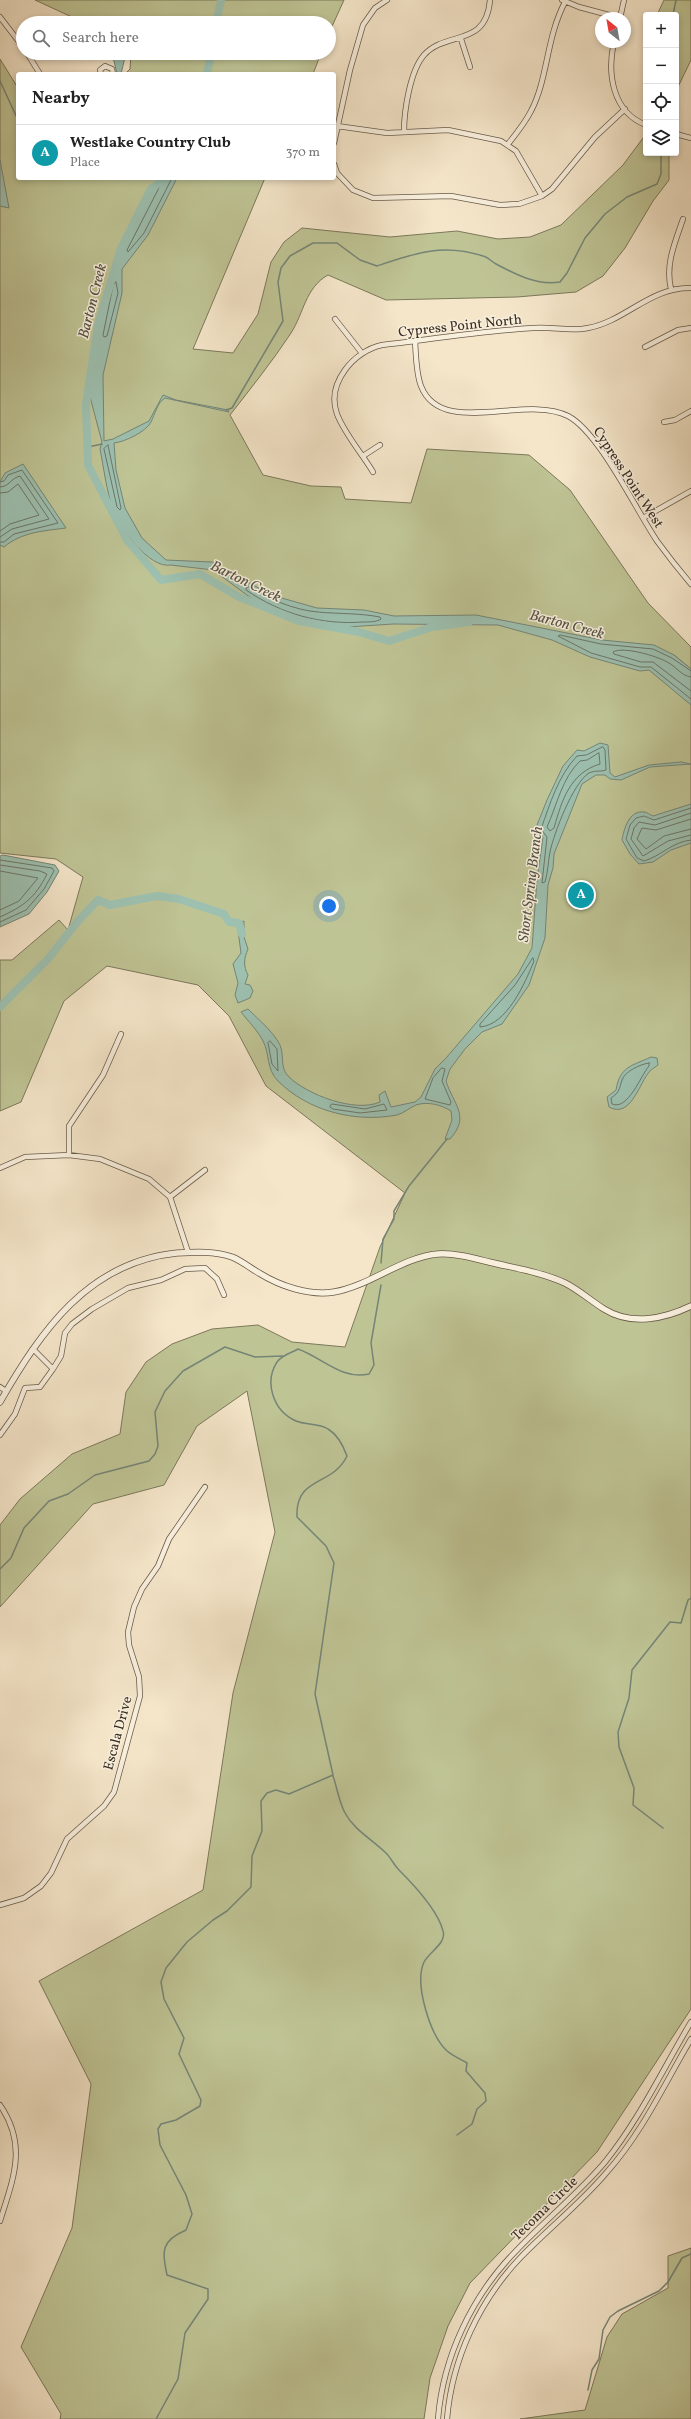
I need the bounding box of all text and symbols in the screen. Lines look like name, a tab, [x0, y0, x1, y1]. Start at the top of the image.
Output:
north arrow	[595, 12, 631, 48]
map controls	[643, 12, 679, 156]
button: +	[643, 12, 679, 48]
search box	[16, 16, 336, 60]
icon: search	[30, 27, 52, 49]
text: Search here	[62, 28, 139, 49]
button: −	[643, 48, 679, 84]
button: locate	[643, 84, 679, 120]
text: Nearby	[32, 87, 90, 110]
button: layers	[643, 120, 679, 156]
text: Westlake Country Club	[70, 133, 231, 154]
text: A	[40, 144, 50, 162]
text: 370 m	[286, 144, 320, 162]
text: Place	[70, 154, 100, 172]
water label: Barton Creek	[74, 262, 113, 341]
street label: Cypress Point North	[397, 311, 523, 342]
street label: Cypress Point West	[588, 424, 668, 532]
water label: Barton Creek	[206, 556, 284, 609]
water label: Barton Creek	[527, 605, 606, 645]
water label: Short Spring Branch	[514, 825, 549, 943]
pin: A	[568, 880, 594, 910]
your location	[319, 896, 339, 916]
street label: Escala Drive	[99, 1694, 138, 1772]
street label: Tecoma Circle	[508, 2172, 583, 2246]

